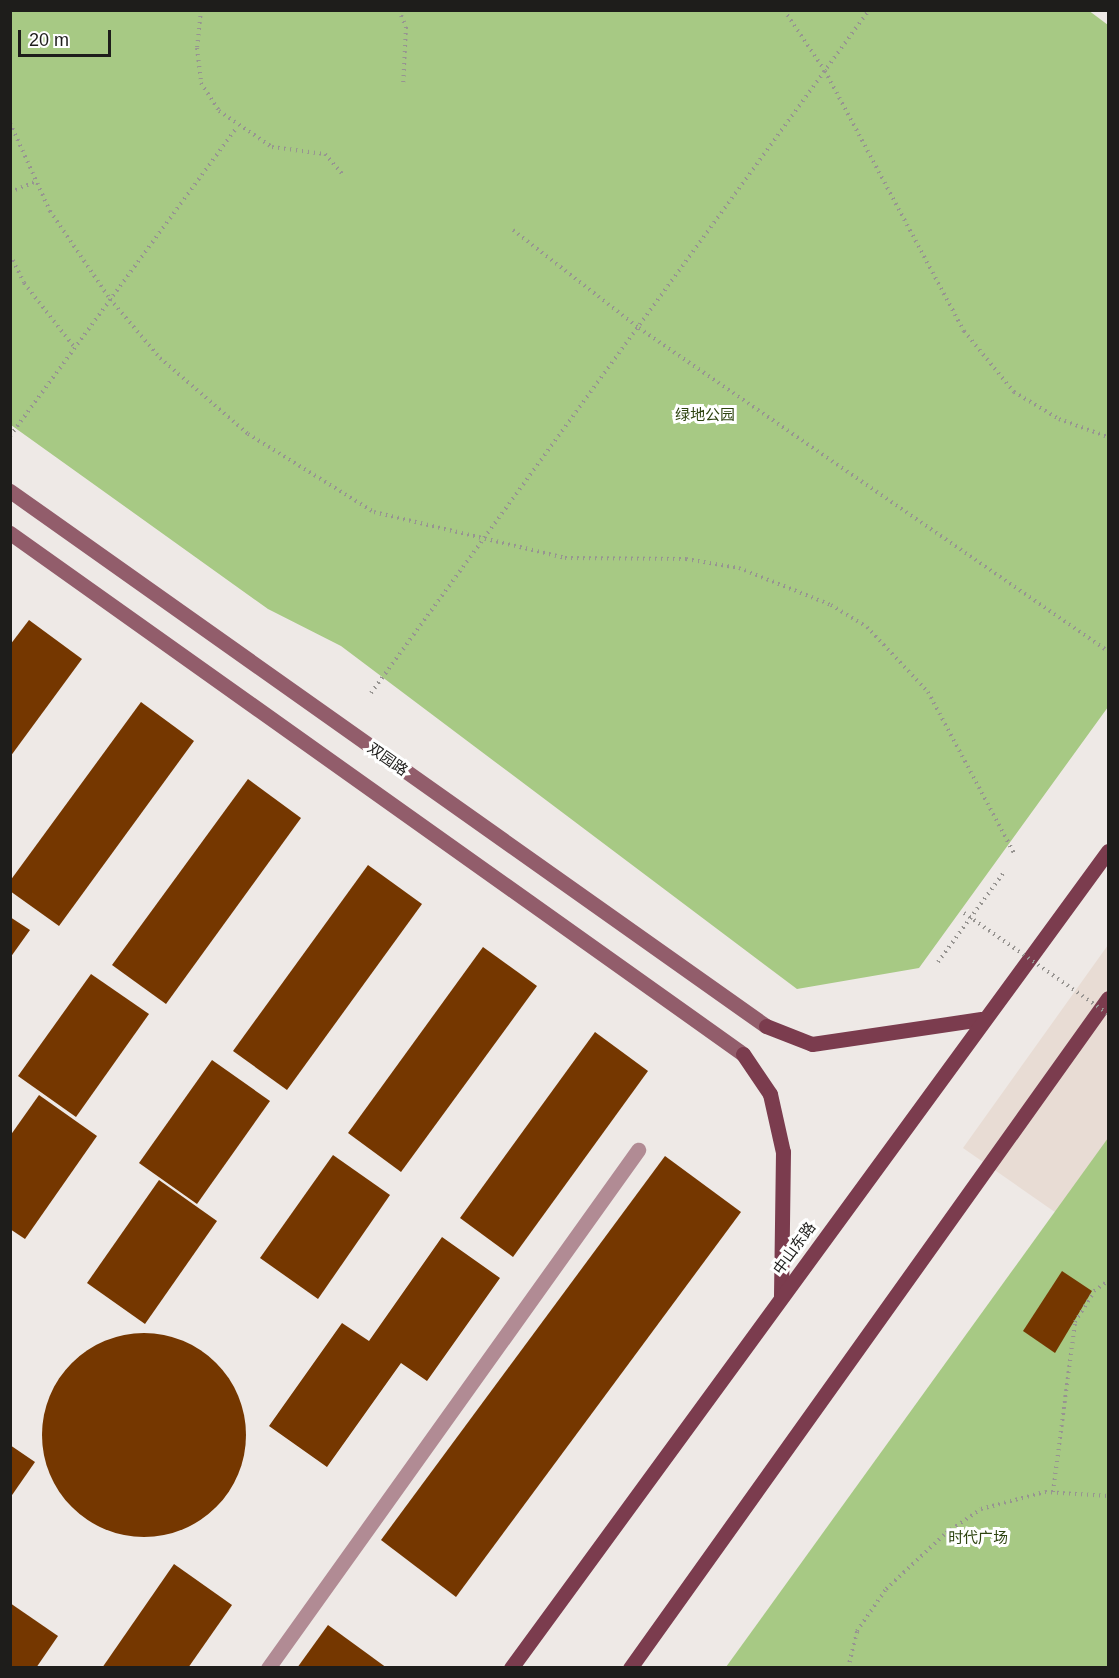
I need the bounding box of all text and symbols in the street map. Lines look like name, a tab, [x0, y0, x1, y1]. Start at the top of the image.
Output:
scale bar	[21, 18, 114, 56]
text: 20 m	[29, 30, 69, 50]
park label: 绿地公园	[675, 406, 735, 424]
street label: 双园路	[364, 739, 412, 779]
street label: 中山东路	[769, 1218, 819, 1278]
park label: 时代广场	[948, 1529, 1008, 1547]

